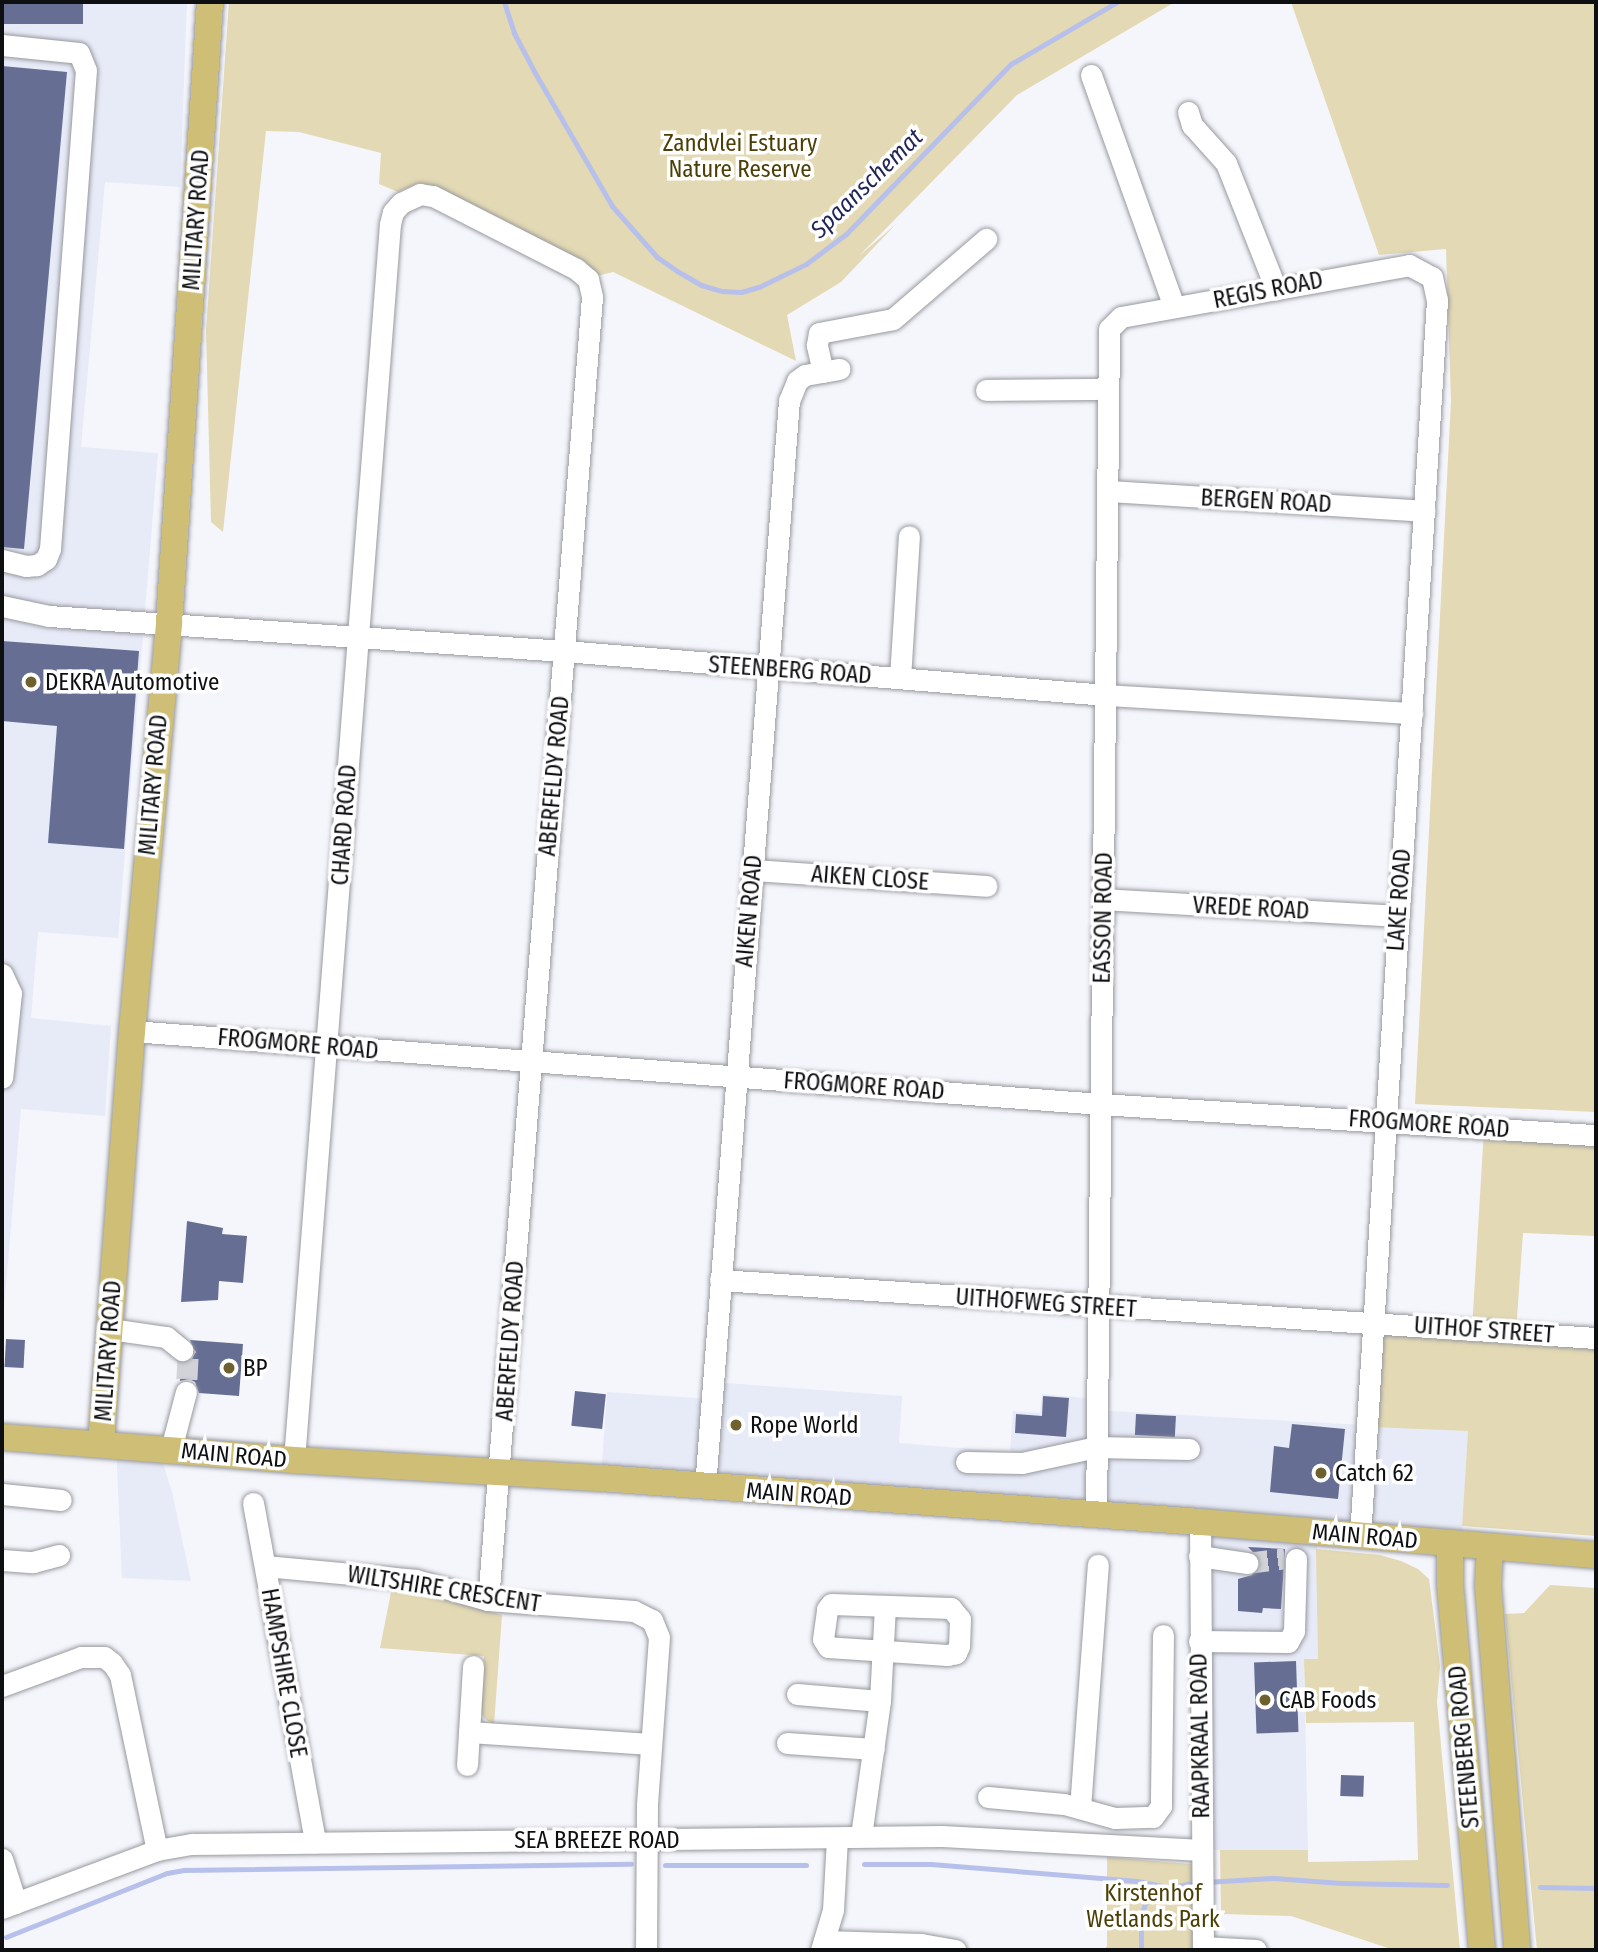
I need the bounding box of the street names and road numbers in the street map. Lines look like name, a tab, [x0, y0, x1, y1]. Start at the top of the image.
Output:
street label: MILITARY ROAD	[177, 149, 215, 291]
street label: REGIS ROAD	[1211, 266, 1325, 314]
street label: BERGEN ROAD	[1200, 484, 1332, 518]
street label: STEENBERG ROAD	[708, 651, 872, 689]
street label: ABERFELDY ROAD	[533, 695, 575, 857]
street label: MILITARY ROAD	[133, 714, 173, 856]
street label: CHARD ROAD	[326, 764, 362, 886]
street label: LAKE ROAD	[1382, 848, 1416, 952]
street label: EASSON ROAD	[1088, 852, 1118, 984]
street label: AIKEN ROAD	[730, 854, 768, 968]
street label: AIKEN CLOSE	[810, 860, 930, 896]
street label: VREDE ROAD	[1192, 891, 1310, 925]
street label: FROGMORE ROAD	[216, 1023, 380, 1065]
street label: FROGMORE ROAD	[783, 1067, 945, 1105]
street label: FROGMORE ROAD	[1348, 1105, 1510, 1143]
street label: ABERFELDY ROAD	[491, 1260, 529, 1422]
street label: MILITARY ROAD	[89, 1280, 127, 1422]
street label: UITHOFWEG STREET	[955, 1283, 1137, 1323]
street label: UITHOF STREET	[1413, 1311, 1555, 1349]
street label: MAIN ROAD	[180, 1437, 288, 1473]
street label: MAIN ROAD	[745, 1477, 853, 1511]
street label: MAIN ROAD	[1311, 1518, 1419, 1554]
street label: WILTSHIRE CRESCENT	[345, 1560, 543, 1618]
street label: HAMPSHIRE CLOSE	[256, 1586, 312, 1760]
street label: RAAPKRAAL ROAD	[1185, 1653, 1215, 1819]
street label: STEENBERG ROAD	[1443, 1664, 1485, 1830]
street label: SEA BREEZE ROAD	[514, 1826, 680, 1854]

